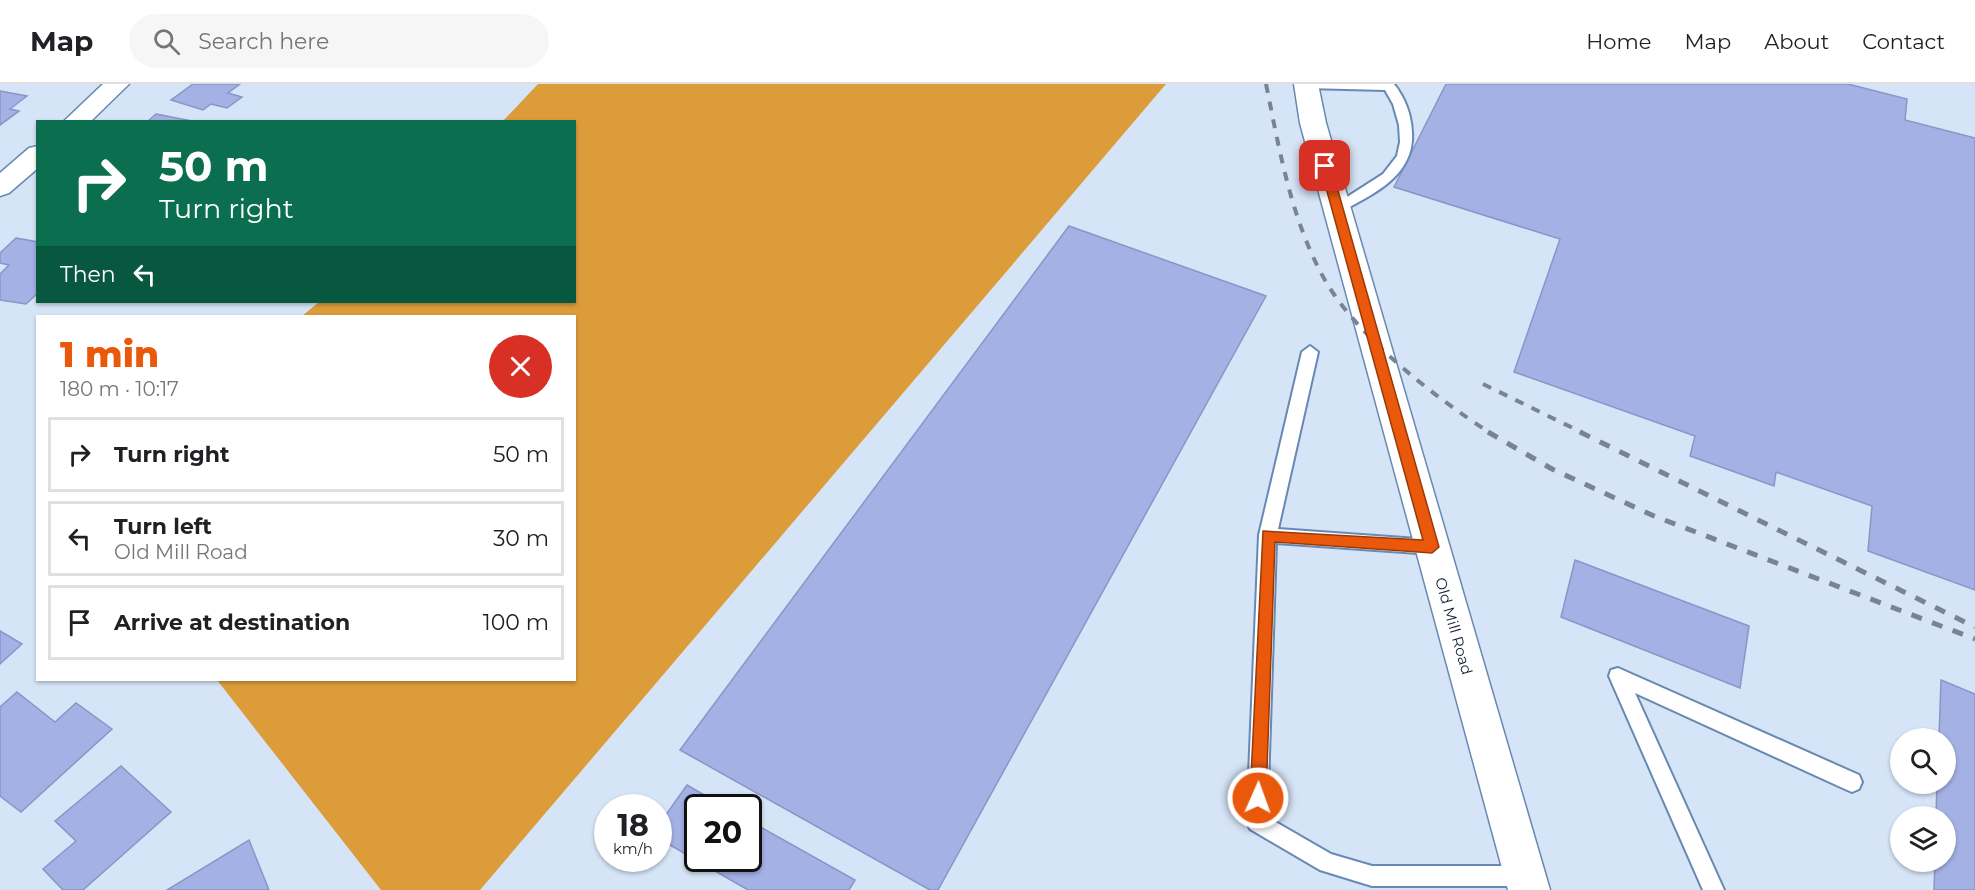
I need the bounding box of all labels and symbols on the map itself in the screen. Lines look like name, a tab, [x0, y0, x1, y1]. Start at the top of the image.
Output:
pin	[1299, 140, 1350, 191]
street label: Old Mill Road	[1431, 575, 1477, 677]
position arrow	[1226, 766, 1290, 830]
speed limit sign: 20	[684, 794, 762, 872]

